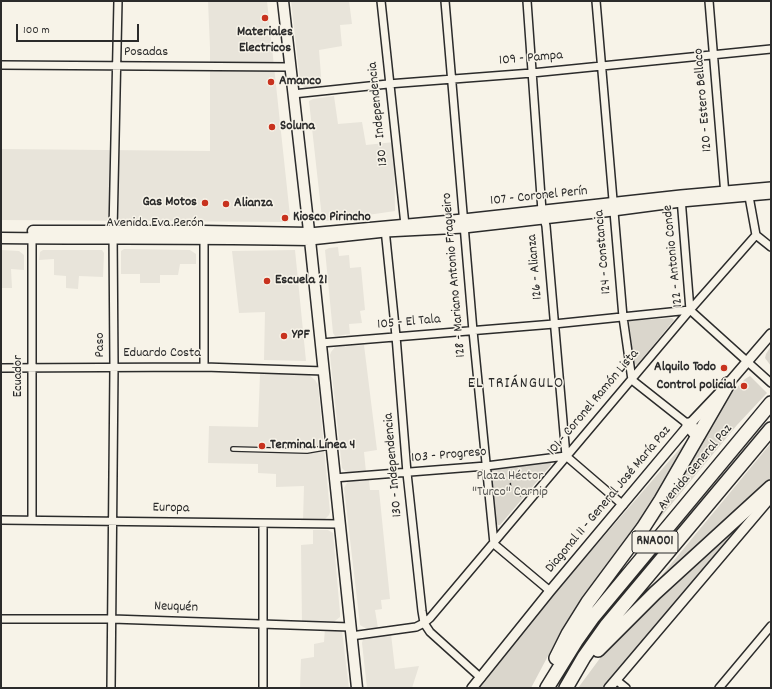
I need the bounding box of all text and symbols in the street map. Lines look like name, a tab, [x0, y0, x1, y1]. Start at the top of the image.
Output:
marker: Materiales Electricos	[260, 13, 270, 23]
scale bar	[18, 16, 141, 42]
text: 100 m	[23, 22, 50, 39]
place label: Materiales Electricos	[237, 25, 293, 58]
street label: Posadas	[124, 45, 168, 61]
street label: 120 - Estero Bellaco	[691, 47, 717, 153]
street label: 109 - Pampa	[498, 48, 564, 70]
street label: 130 - Independencia	[365, 61, 393, 167]
place label: Amanco	[279, 74, 321, 90]
marker: Amanco	[266, 77, 276, 87]
place label: Soluna	[280, 119, 315, 135]
marker: Soluna	[267, 122, 277, 132]
street label: 107 - Coronel Perín	[490, 184, 588, 210]
street label: 128 - Mariano Antonio Fragueiro	[439, 192, 471, 358]
place label: Gas Motos	[143, 195, 197, 211]
place label: Alianza	[234, 196, 272, 212]
marker: Gas Motos	[200, 198, 210, 208]
marker: Alianza	[221, 199, 231, 209]
street label: 122 - Antonio Conde	[660, 204, 688, 308]
street label: 124 - Constancia	[592, 209, 616, 295]
place label: Kiosco Pirincho	[293, 210, 371, 226]
marker: Kiosco Pirincho	[280, 213, 290, 223]
street label: Avenida Eva Perón	[106, 216, 204, 232]
street label: 126 - Alianza	[525, 234, 547, 300]
place label: Escuela 21	[275, 273, 327, 289]
marker: Escuela 21	[262, 276, 272, 286]
street label: 105 - El Tala	[377, 312, 441, 334]
place label: YPF	[292, 328, 310, 344]
marker: YPF	[279, 331, 289, 341]
street label: Paso	[93, 332, 109, 358]
street label: Eduardo Costa	[123, 346, 201, 362]
street label: 101 - Coronel Ramón Lista	[545, 346, 643, 460]
street label: Ecuador	[11, 355, 27, 397]
place label: Alquilo Todo	[654, 360, 716, 376]
marker: Alquilo Todo	[719, 363, 729, 373]
district label: EL TRIÁNGULO	[468, 375, 564, 395]
place label: Control policial	[657, 378, 736, 394]
marker: Control policial	[739, 381, 749, 391]
street label: 130 - Independencia	[381, 412, 407, 518]
street label: Avenida General Paz	[655, 421, 737, 515]
street label: Diagonal 11 - General José María Paz	[543, 423, 675, 577]
place label: Terminal Línea 4	[270, 438, 355, 454]
marker: Terminal Línea 4	[257, 441, 267, 451]
street label: 103 - Progreso	[411, 444, 487, 468]
park label: Plaza Héctor "Turco" Carnip	[472, 469, 548, 502]
street label: Europa	[152, 500, 190, 518]
road number: RNA001	[632, 531, 678, 553]
street label: Neuquén	[154, 599, 198, 617]

